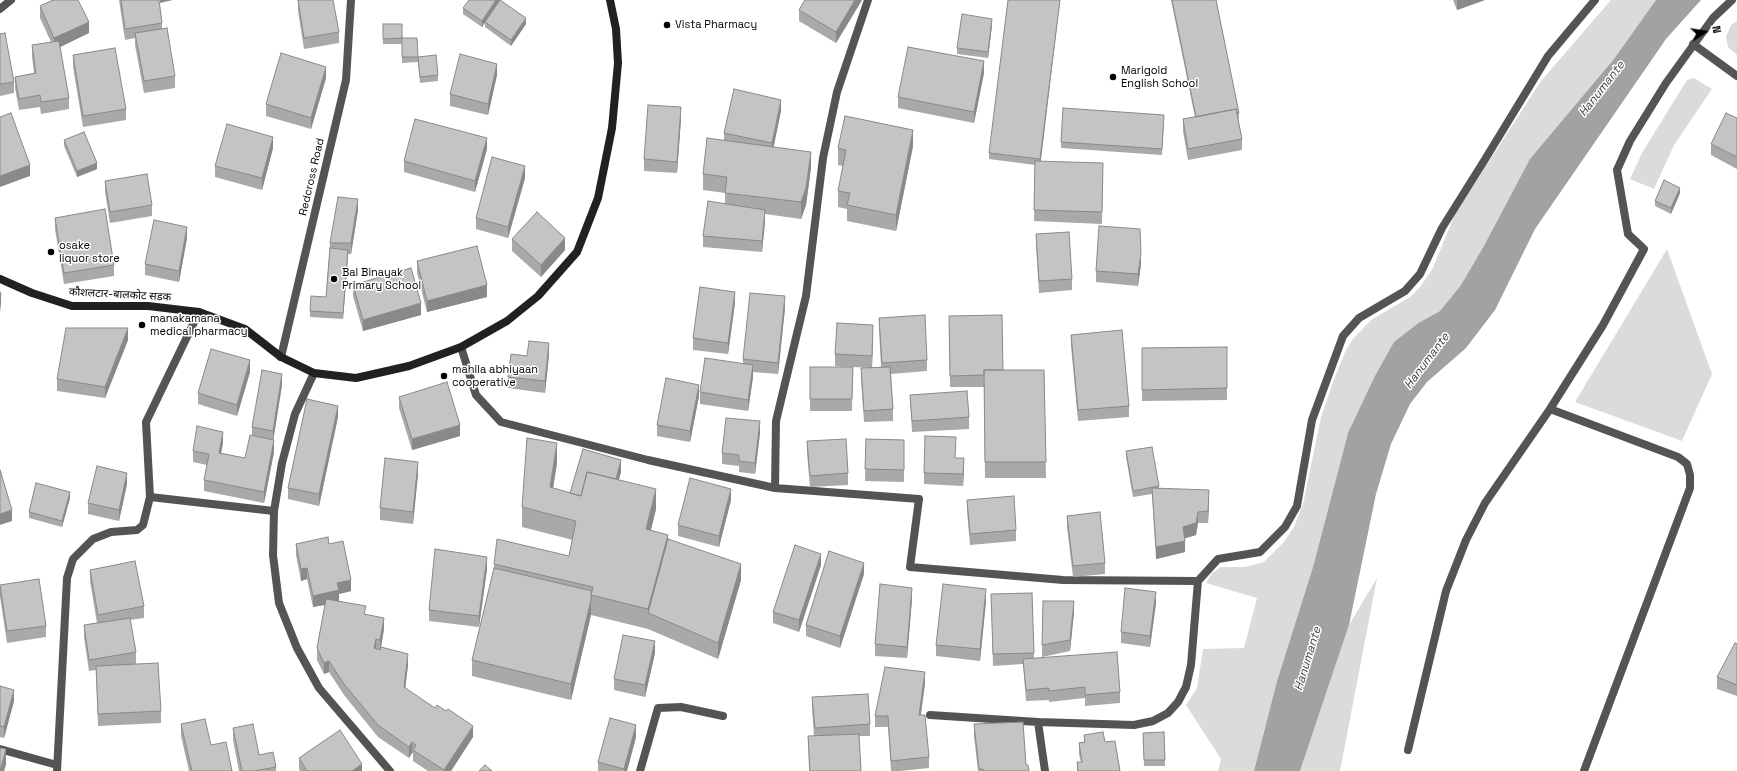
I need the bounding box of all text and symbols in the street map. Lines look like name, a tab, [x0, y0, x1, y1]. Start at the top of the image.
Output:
north arrow	[1685, 12, 1725, 52]
place label: Vista Pharmacy	[675, 18, 757, 32]
marker: Vista Pharmacy	[662, 20, 672, 30]
text: N	[1709, 24, 1724, 35]
water label: Hanumante	[1576, 58, 1628, 120]
place label: Marigold English School	[1121, 64, 1198, 90]
marker: Marigold English School	[1108, 72, 1118, 82]
street label: Redcross Road	[297, 137, 327, 217]
place label: osake liquor store	[59, 239, 120, 265]
marker: osake liquor store	[46, 247, 56, 257]
place label: Bal Binayak Primary School	[342, 266, 421, 292]
marker: Bal Binayak Primary School	[329, 274, 339, 284]
street label: कौशलटार-बालकोट सडक	[69, 286, 171, 304]
place label: manakamana medical pharmacy	[150, 312, 247, 338]
marker: manakamana medical pharmacy	[137, 320, 147, 330]
water label: Hanumante	[1401, 330, 1453, 392]
place label: mahila abhiyaan cooperative	[452, 363, 538, 389]
marker: mahila abhiyaan cooperative	[439, 371, 449, 381]
water label: Hanumante	[1291, 625, 1325, 693]

